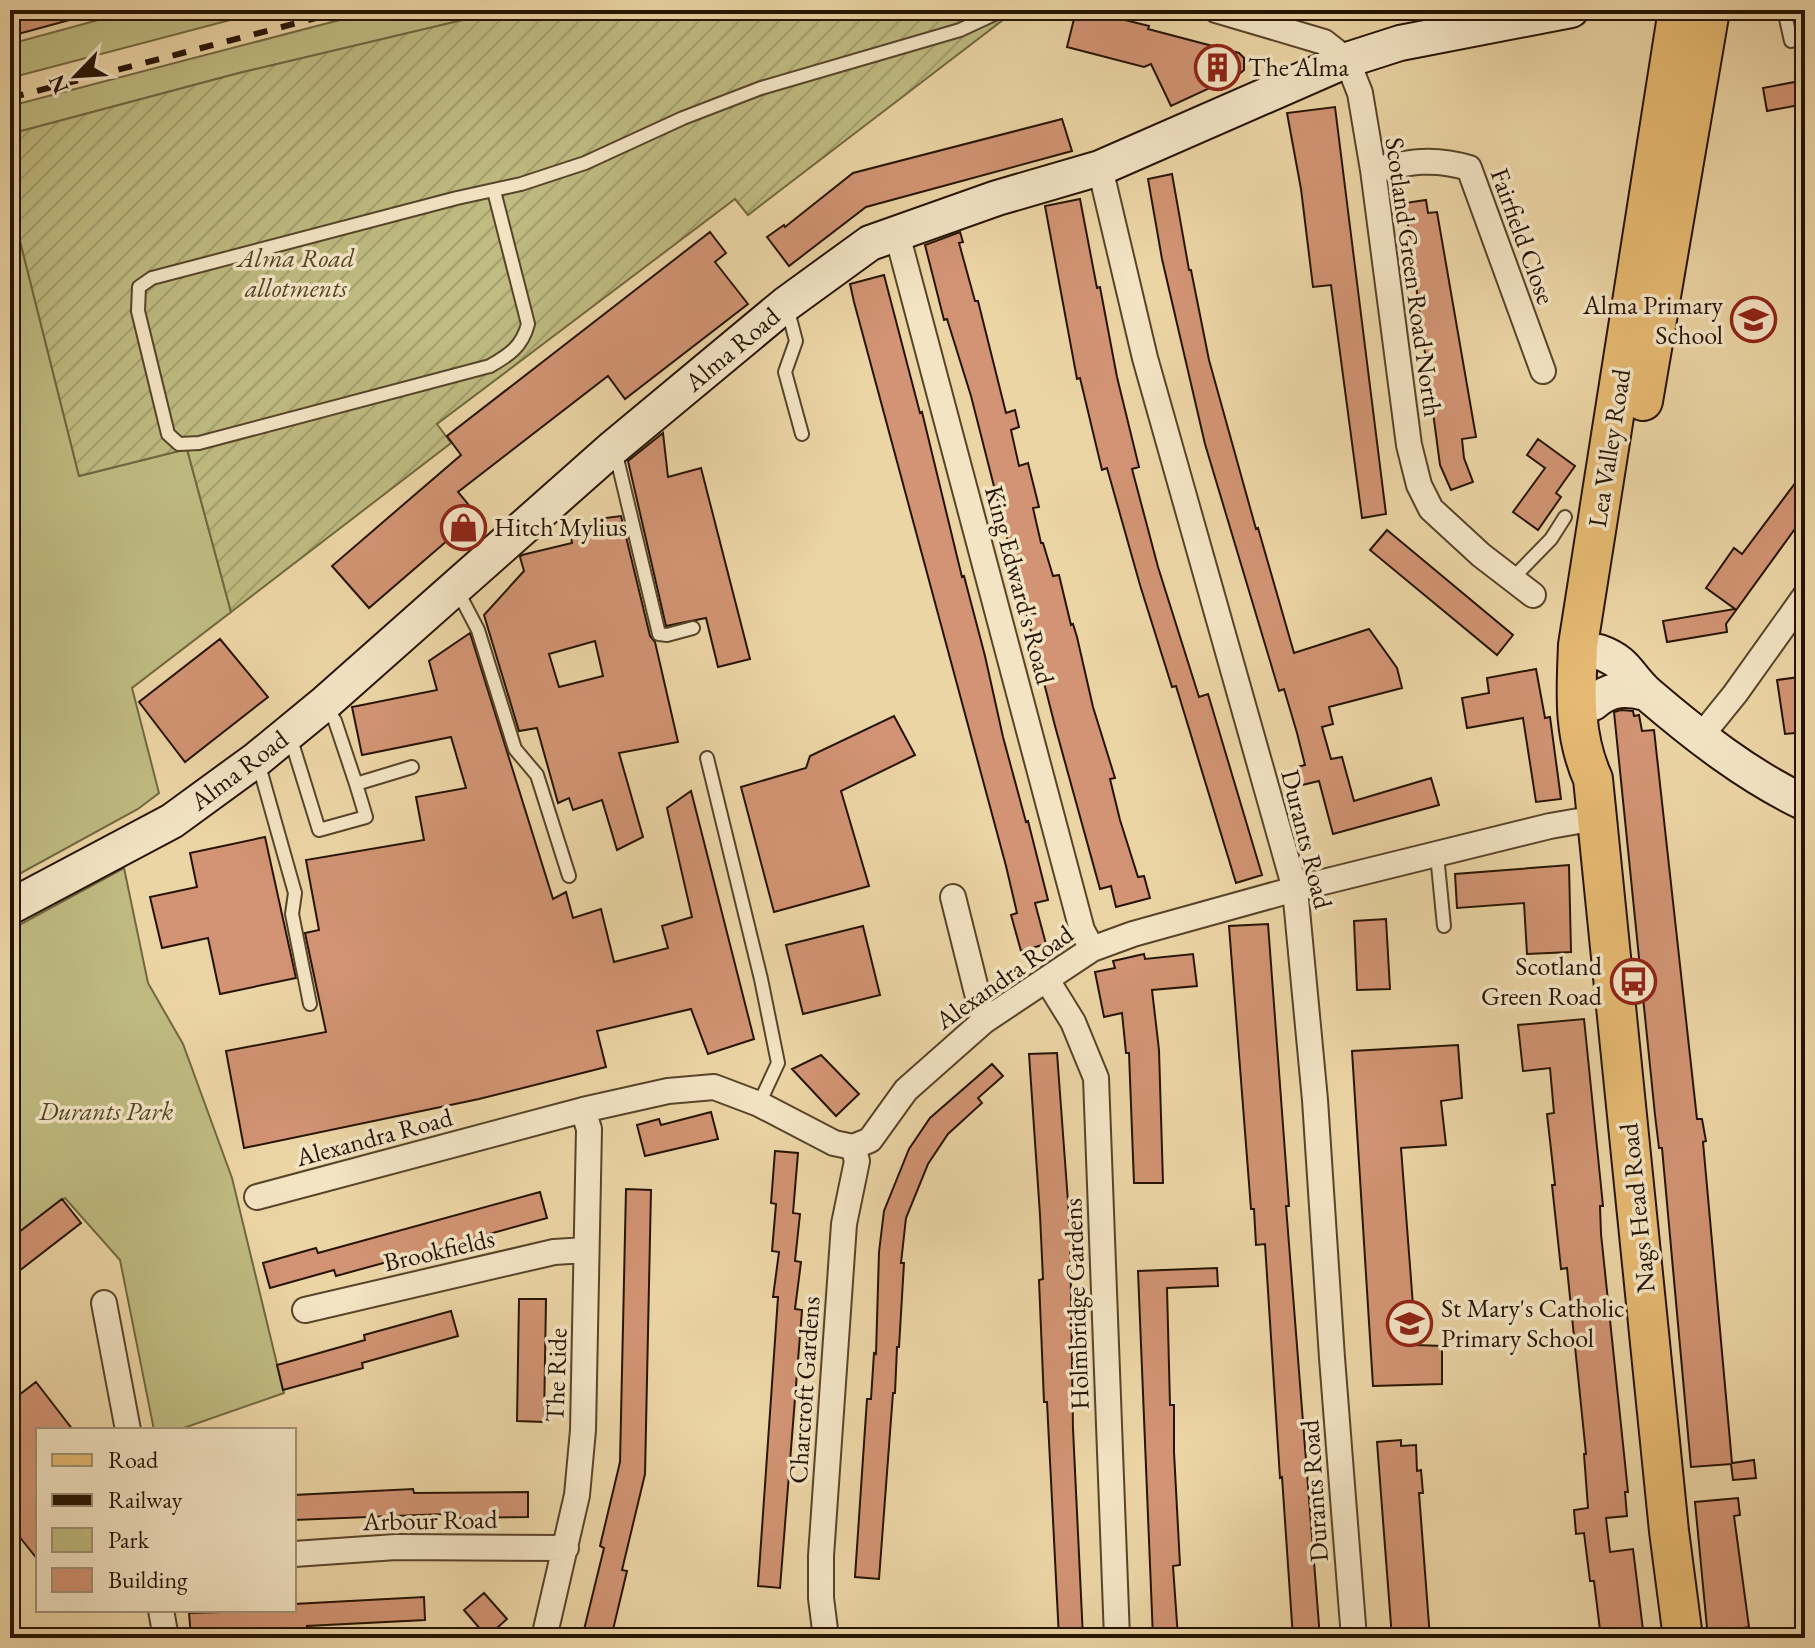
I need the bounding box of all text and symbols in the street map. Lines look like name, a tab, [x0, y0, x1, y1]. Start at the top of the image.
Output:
north arrow	[36, 36, 116, 116]
building icon: The Alma	[1193, 43, 1241, 91]
place label: The Alma	[1248, 50, 1350, 84]
text: N	[41, 70, 75, 98]
street label: Scotland Green Road North	[1378, 135, 1450, 419]
street label: Fairfield Close	[1483, 163, 1563, 309]
park label: Alma Road allotments	[236, 241, 355, 305]
place label: Alma Primary School	[1582, 288, 1724, 352]
school or university icon: Alma Primary School	[1730, 296, 1778, 344]
street label: Alma Road	[676, 299, 787, 399]
street label: Lea Valley Road	[1580, 366, 1638, 530]
street label: King Edward's Road	[977, 482, 1063, 689]
shop icon: Hitch Mylius	[439, 503, 487, 551]
place label: Hitch Mylius	[494, 510, 627, 544]
street label: Alma Road	[182, 721, 296, 819]
street label: Durants Road	[1273, 766, 1341, 913]
street label: Alexandra Road	[928, 917, 1080, 1038]
place label: Scotland Green Road	[1481, 949, 1603, 1013]
bus stop icon: Scotland Green Road	[1609, 957, 1657, 1005]
park label: Durants Park	[38, 1094, 173, 1128]
street label: Alexandra Road	[291, 1100, 457, 1174]
street label: Nags Head Road	[1611, 1121, 1663, 1294]
street label: Holmbridge Gardens	[1055, 1198, 1097, 1410]
street label: Brookfields	[380, 1221, 498, 1279]
place label: St Mary's Catholic Primary School	[1441, 1291, 1625, 1355]
street label: Charcroft Gardens	[780, 1295, 828, 1485]
school or university icon: St Mary's Catholic Primary School	[1386, 1299, 1434, 1347]
street label: The Ride	[537, 1327, 575, 1423]
street label: Durants Road	[1292, 1418, 1336, 1563]
legend	[36, 1428, 296, 1612]
text: Road	[108, 1444, 159, 1475]
text: Railway	[108, 1484, 183, 1515]
street label: Arbour Road	[361, 1502, 499, 1538]
text: Park	[108, 1524, 150, 1555]
text: Building	[108, 1564, 188, 1595]

